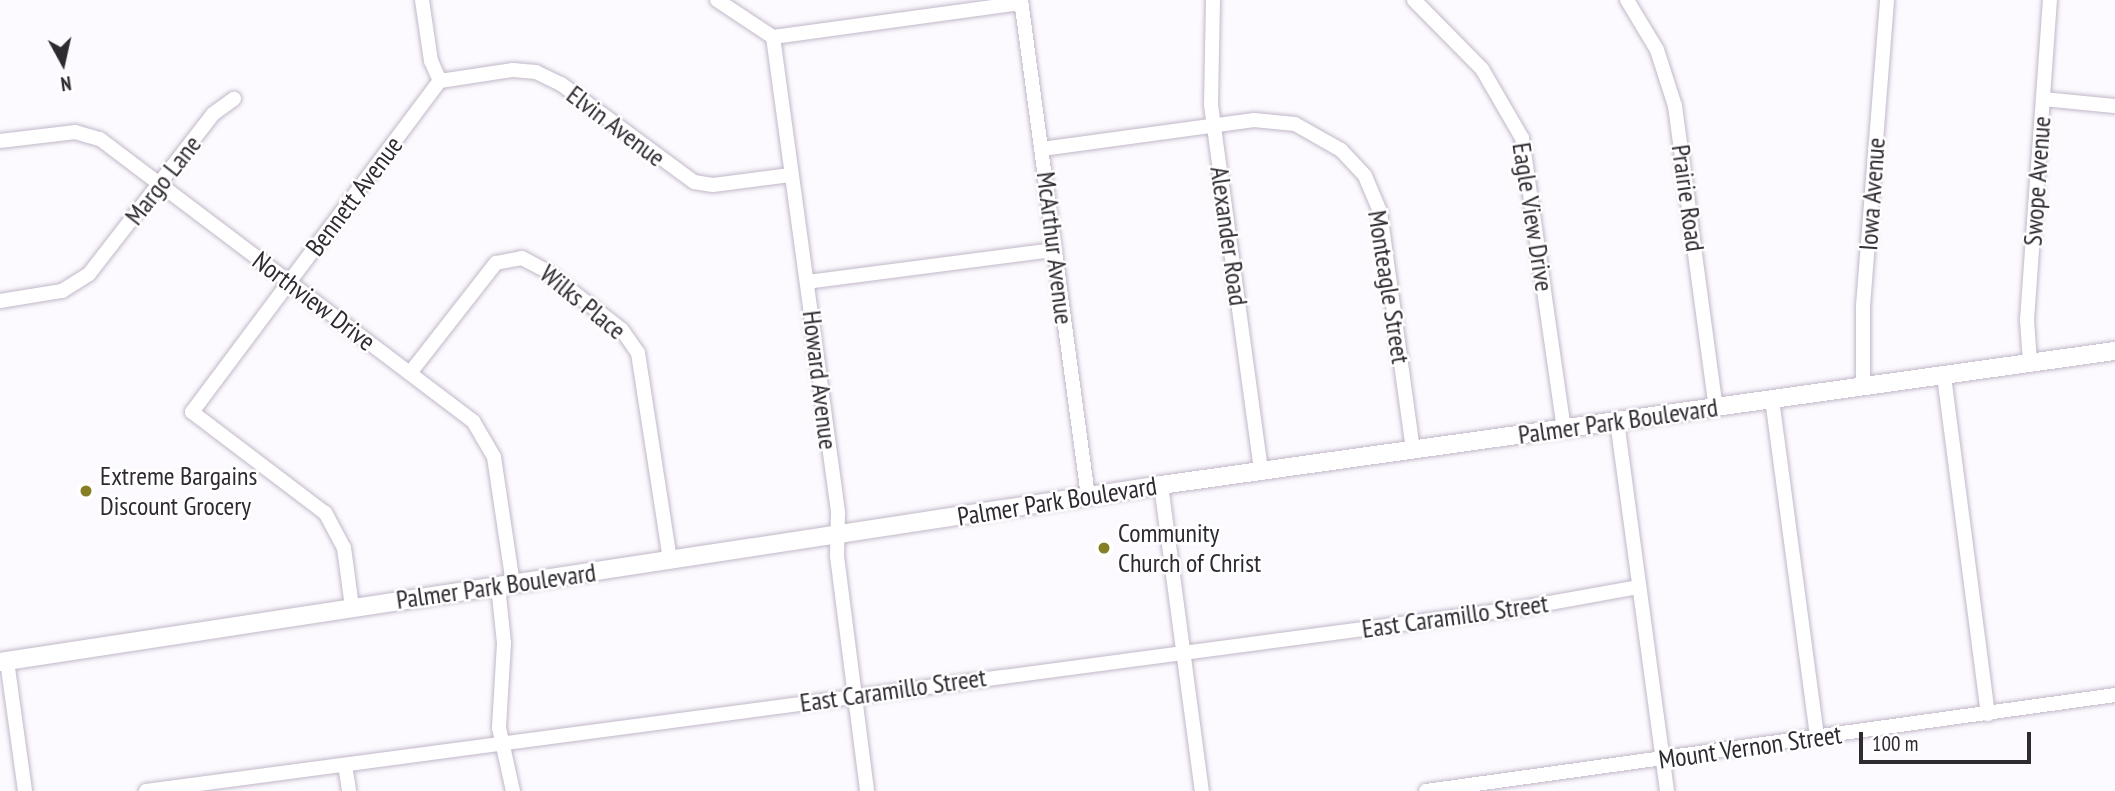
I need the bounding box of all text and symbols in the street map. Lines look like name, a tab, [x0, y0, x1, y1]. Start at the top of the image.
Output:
north arrow	[28, 28, 98, 98]
text: N	[59, 71, 73, 96]
street label: Elvin Avenue	[560, 79, 672, 173]
street label: Swope Avenue	[2017, 115, 2057, 247]
street label: Margo Lane	[118, 129, 208, 231]
street label: Bennett Avenue	[299, 130, 409, 262]
street label: Iowa Avenue	[1852, 136, 1892, 252]
street label: Eagle View Drive	[1506, 140, 1560, 294]
street label: Prairie Road	[1665, 143, 1711, 253]
street label: Alexander Road	[1204, 164, 1254, 308]
street label: McArthur Avenue	[1030, 170, 1080, 326]
street label: Monteagle Street	[1361, 208, 1417, 366]
street label: Northview Drive	[246, 245, 382, 357]
street label: Wilks Place	[534, 258, 632, 346]
street label: Howard Avenue	[796, 308, 844, 452]
street label: Palmer Park Boulevard	[1516, 392, 1720, 450]
place label: Extreme Bargains Discount Grocery	[100, 460, 257, 522]
street label: Palmer Park Boulevard	[955, 470, 1159, 532]
marker: Extreme Bargains Discount Grocery	[78, 483, 94, 499]
place label: Community Church of Christ	[1118, 517, 1261, 578]
marker: Community Church of Christ	[1096, 540, 1112, 556]
street label: Palmer Park Boulevard	[394, 557, 598, 615]
street label: East Caramillo Street	[1360, 587, 1550, 645]
street label: East Caramillo Street	[798, 661, 988, 719]
scale bar	[1863, 718, 2035, 762]
street label: Mount Vernon Street	[1656, 719, 1844, 775]
text: 100 m	[1872, 730, 1918, 757]

